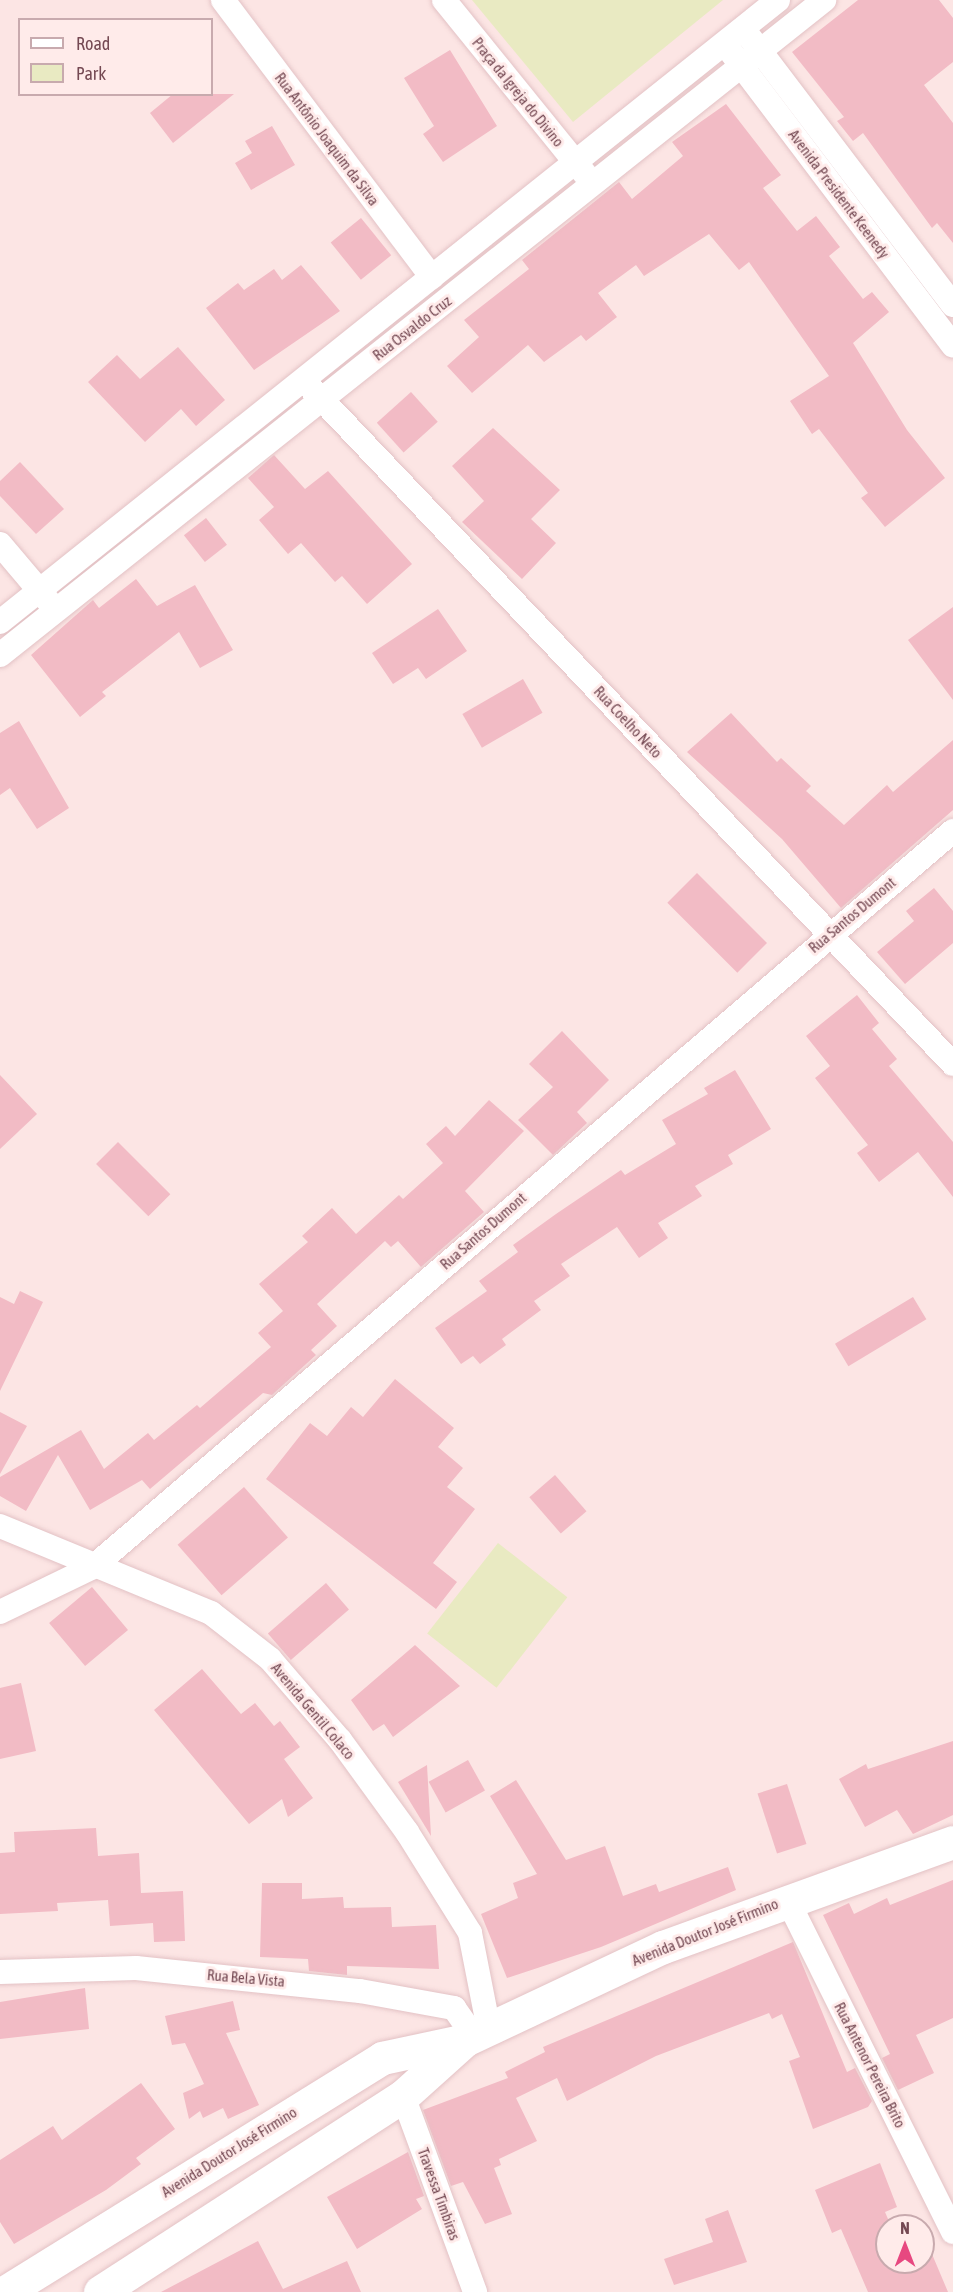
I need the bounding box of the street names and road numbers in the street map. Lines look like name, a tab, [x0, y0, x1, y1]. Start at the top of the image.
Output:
street label: Praça da Igreja do Divino	[468, 34, 568, 150]
street label: Rua Antônio Joaquim da Silva	[271, 69, 383, 209]
street label: Avenida Presidente Keenedy	[785, 126, 893, 262]
street label: Rua Osvaldo Cruz	[369, 292, 455, 364]
street label: Rua Coelho Neto	[590, 682, 666, 762]
street label: Rua Santos Dumont	[805, 873, 899, 957]
street label: Rua Santos Dumont	[436, 1189, 530, 1273]
street label: Avenida Gentil Colaco	[267, 1659, 359, 1763]
street label: Avenida Doutor José Firmino	[629, 1894, 781, 1970]
street label: Rua Bela Vista	[206, 1966, 286, 1990]
street label: Rua Antenor Pereira Brito	[831, 1999, 909, 2131]
street label: Avenida Doutor José Firmino	[158, 2103, 300, 2201]
street label: Travessa Timbiras	[414, 2145, 464, 2243]

